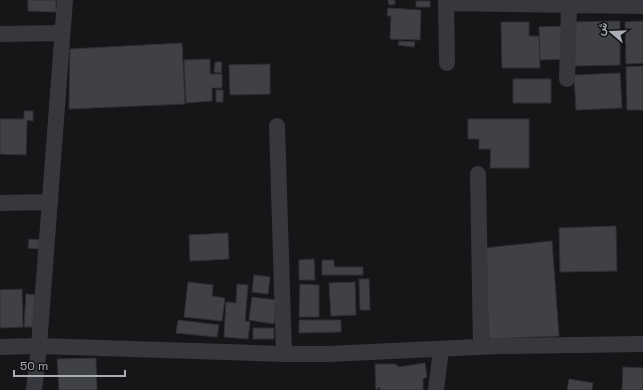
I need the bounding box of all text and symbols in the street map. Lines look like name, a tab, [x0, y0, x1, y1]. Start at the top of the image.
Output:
north arrow	[591, 12, 631, 52]
text: ش	[593, 20, 610, 37]
scale bar	[14, 352, 125, 378]
text: 50 m	[20, 358, 48, 374]

